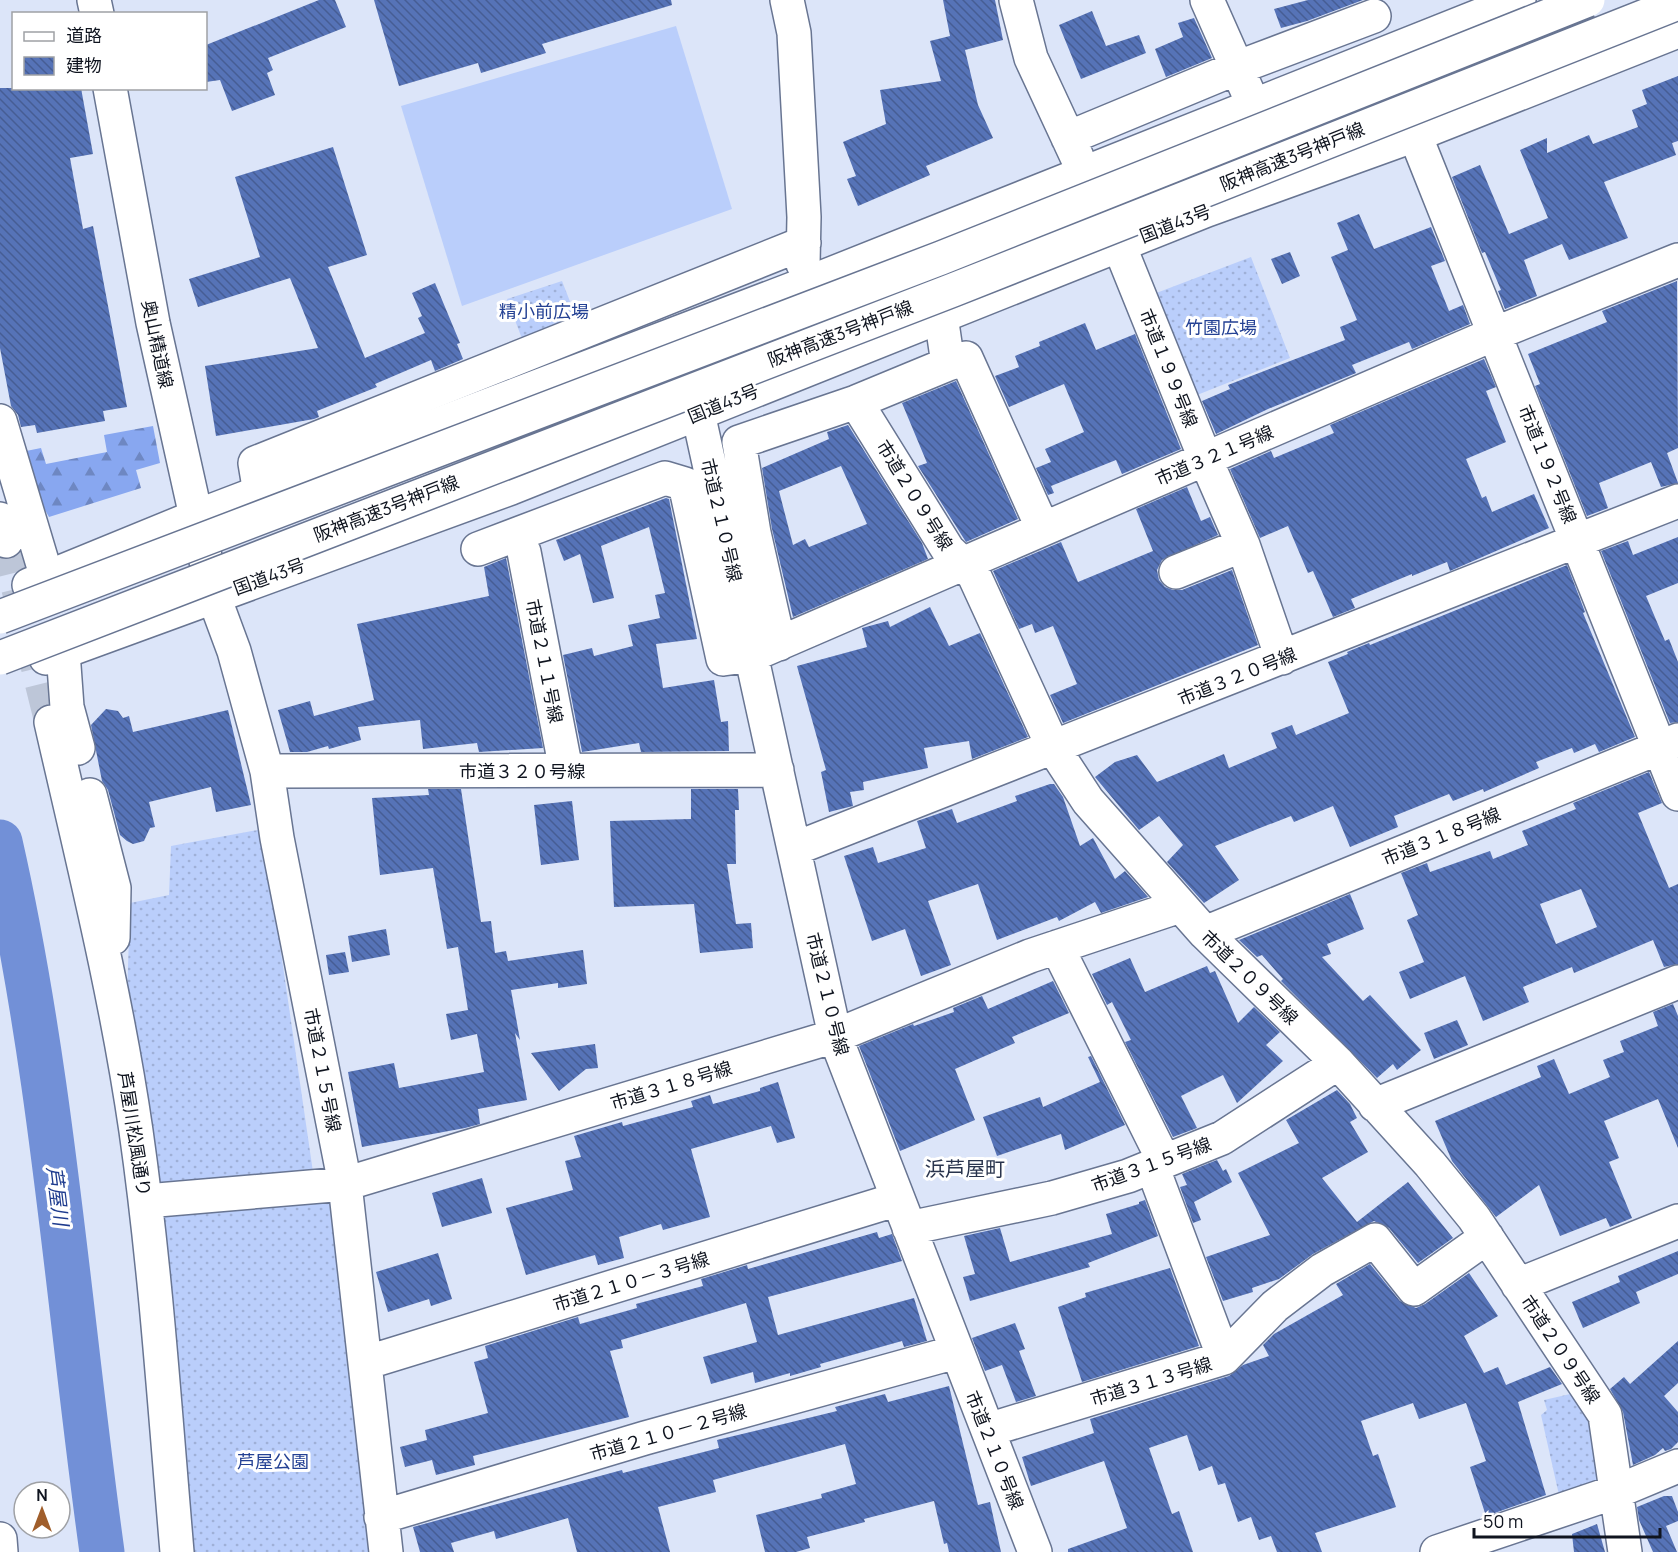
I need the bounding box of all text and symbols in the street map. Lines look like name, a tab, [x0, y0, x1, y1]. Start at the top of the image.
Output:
legend	[12, 12, 207, 90]
text: 道路	[66, 23, 102, 47]
text: 建物	[66, 53, 102, 77]
street label: 阪神高速3号神戸線	[1216, 116, 1368, 196]
street label: 国道43号	[1136, 198, 1214, 248]
street label: 阪神高速3号神戸線	[764, 294, 916, 372]
street label: 奥山精道線	[137, 297, 179, 391]
park label: 精小前広場	[499, 299, 589, 323]
street label: 市道１９９号線	[1134, 305, 1204, 431]
park label: 竹園広場	[1185, 315, 1257, 339]
street label: 国道43号	[684, 378, 762, 428]
street label: 市道１９２号線	[1513, 401, 1583, 527]
street label: 市道３２１号線	[1151, 419, 1277, 491]
street label: 市道２０９号線	[871, 435, 959, 555]
street label: 市道２１０号線	[696, 456, 748, 584]
street label: 阪神高速3号神戸線	[310, 469, 462, 547]
street label: 国道43号	[230, 552, 308, 600]
street label: 市道２１１号線	[521, 597, 569, 725]
street label: 市道３２０号線	[1174, 641, 1300, 711]
street label: 市道３２０号線	[459, 759, 585, 783]
street label: 市道３１８号線	[1378, 801, 1504, 871]
street label: 市道２０９号線	[1196, 925, 1304, 1029]
street label: 市道２１０号線	[801, 930, 855, 1058]
street label: 市道２１５号線	[299, 1006, 347, 1134]
street label: 市道３１８号線	[607, 1055, 735, 1115]
street label: 芦屋川松風通り	[113, 1070, 157, 1198]
street label: 市道３１５号線	[1088, 1131, 1214, 1197]
district label: 浜芦屋町	[925, 1155, 1005, 1182]
water label: 芦屋川	[41, 1165, 75, 1229]
street label: 市道２１０－３号線	[550, 1246, 712, 1316]
street label: 市道２０９号線	[1516, 1290, 1606, 1408]
street label: 市道３１３号線	[1087, 1351, 1215, 1411]
street label: 市道２１０号線	[960, 1387, 1030, 1513]
street label: 市道２１０－２号線	[587, 1398, 749, 1466]
park label: 芦屋公園	[237, 1449, 309, 1473]
north arrow	[12, 1480, 72, 1540]
text: N	[36, 1484, 48, 1506]
scale bar	[1474, 1501, 1660, 1539]
text: 50 m	[1483, 1509, 1523, 1533]

